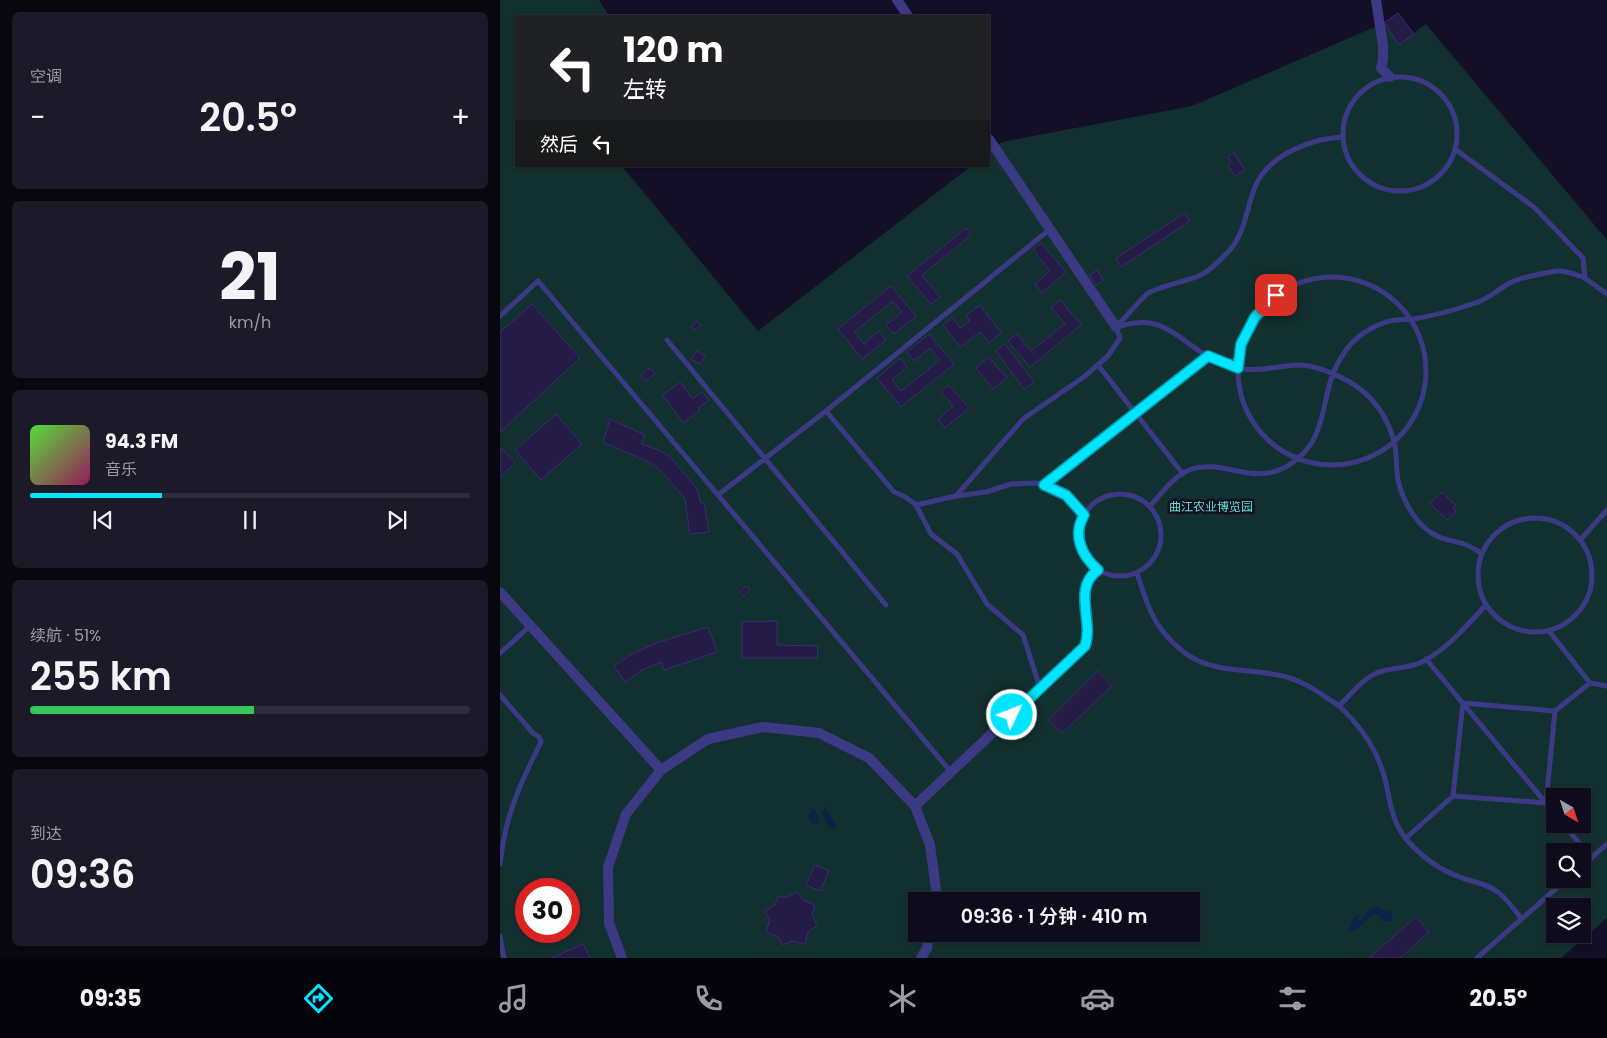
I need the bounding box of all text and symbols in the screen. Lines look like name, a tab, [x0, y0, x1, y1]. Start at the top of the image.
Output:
text: 120 m	[623, 25, 723, 74]
icon: left	[540, 35, 605, 100]
text: 空调	[30, 65, 62, 88]
text: 左转	[623, 74, 667, 105]
text: 20.5°	[199, 91, 297, 144]
text: −	[30, 98, 45, 137]
text: +	[451, 98, 470, 137]
icon: left	[588, 130, 616, 158]
text: 然后	[540, 131, 578, 158]
text: 21	[219, 232, 281, 323]
pin	[1255, 274, 1297, 316]
icon: arrive	[1262, 281, 1290, 309]
text: km/h	[229, 311, 271, 334]
text: 94.3 FM	[105, 428, 178, 455]
text: 音乐	[105, 458, 137, 481]
park label: 曲江农业博览园	[1169, 498, 1253, 515]
icon: previous	[89, 506, 117, 534]
icon: pause	[236, 506, 264, 534]
icon: next	[383, 506, 411, 534]
text: 续航 · 51%	[30, 624, 101, 647]
text: 255 km	[30, 650, 172, 703]
position arrow	[985, 688, 1037, 740]
north arrow	[1546, 788, 1591, 832]
map controls	[1546, 788, 1591, 943]
text: 到达	[30, 822, 62, 845]
button: search	[1546, 843, 1591, 888]
text: 09:36	[30, 848, 135, 901]
speed limit sign: 30	[515, 878, 580, 943]
button: layers	[1546, 898, 1591, 943]
text: 09:36 · 1 分钟 · 410 m	[961, 903, 1147, 930]
icon: directions	[301, 981, 336, 1016]
icon: music	[496, 981, 531, 1016]
icon: phone	[691, 981, 726, 1016]
icon: climate	[885, 981, 920, 1016]
icon: car	[1080, 981, 1115, 1016]
icon: filters	[1275, 981, 1310, 1016]
text: 09:35	[80, 983, 142, 1014]
text: 20.5°	[1470, 983, 1527, 1014]

